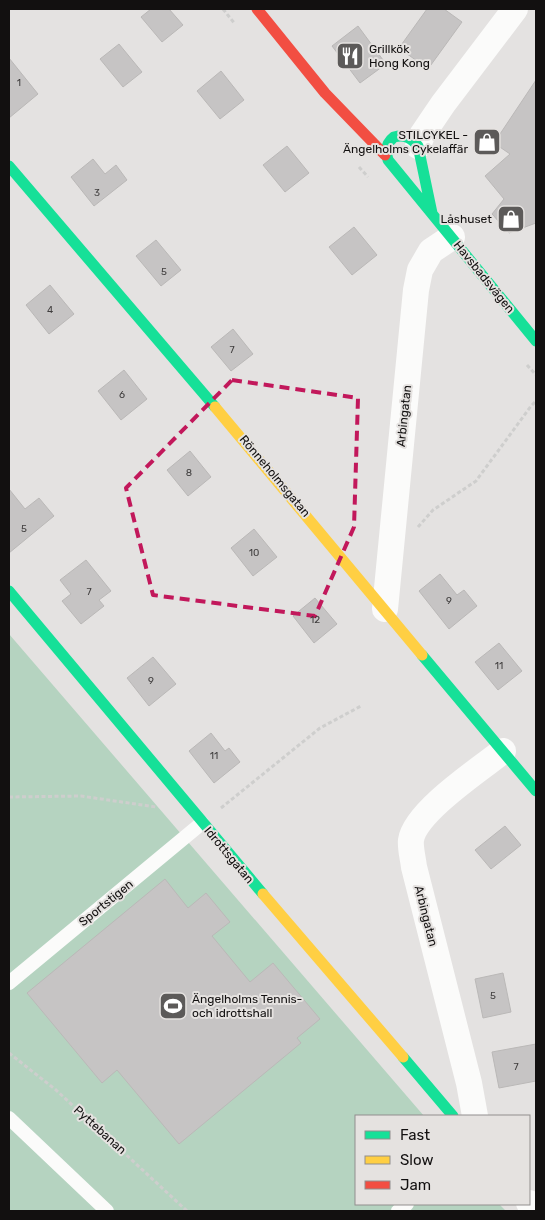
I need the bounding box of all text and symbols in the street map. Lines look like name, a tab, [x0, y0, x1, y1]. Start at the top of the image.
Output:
restaurant icon: Grillkök Hong Kong	[335, 41, 365, 71]
place label: Grillkök Hong Kong	[369, 42, 430, 70]
house number: 1	[17, 77, 21, 89]
shop icon: STILCYKEL - Ängelholms Cykelaffär	[472, 127, 502, 157]
place label: STILCYKEL - Ängelholms Cykelaffär	[343, 128, 468, 156]
house number: 3	[94, 187, 100, 199]
shop icon: Låshuset	[496, 204, 526, 234]
place label: Låshuset	[440, 212, 492, 226]
street label: Havsbadsvägen	[451, 238, 517, 316]
house number: 5	[161, 266, 167, 278]
house number: 4	[47, 304, 53, 316]
house number: 7	[229, 344, 235, 356]
street label: Arbingatan	[394, 384, 414, 448]
house number: 6	[119, 389, 125, 401]
street label: Rönneholmsgatan	[237, 432, 313, 520]
house number: 8	[186, 467, 192, 479]
house number: 5	[21, 523, 27, 535]
house number: 10	[249, 547, 259, 559]
house number: 7	[86, 586, 92, 598]
house number: 9	[446, 595, 452, 607]
house number: 12	[310, 614, 320, 626]
house number: 11	[495, 660, 503, 672]
house number: 9	[148, 675, 154, 687]
house number: 11	[210, 750, 218, 762]
street label: Idrottsgatan	[201, 824, 257, 886]
street label: Sportstigen	[76, 877, 136, 929]
street label: Arbingatan	[412, 884, 440, 948]
house number: 5	[490, 990, 496, 1002]
sports icon: Ängelholms Tennis- och idrottshall	[158, 991, 188, 1021]
place label: Ängelholms Tennis- och idrottshall	[192, 992, 302, 1020]
house number: 7	[513, 1061, 519, 1073]
street label: Pyttebanan	[71, 1103, 129, 1157]
legend	[355, 1115, 530, 1205]
text: Fast	[400, 1126, 430, 1144]
text: Slow	[400, 1151, 433, 1169]
text: Jam	[400, 1176, 431, 1194]

